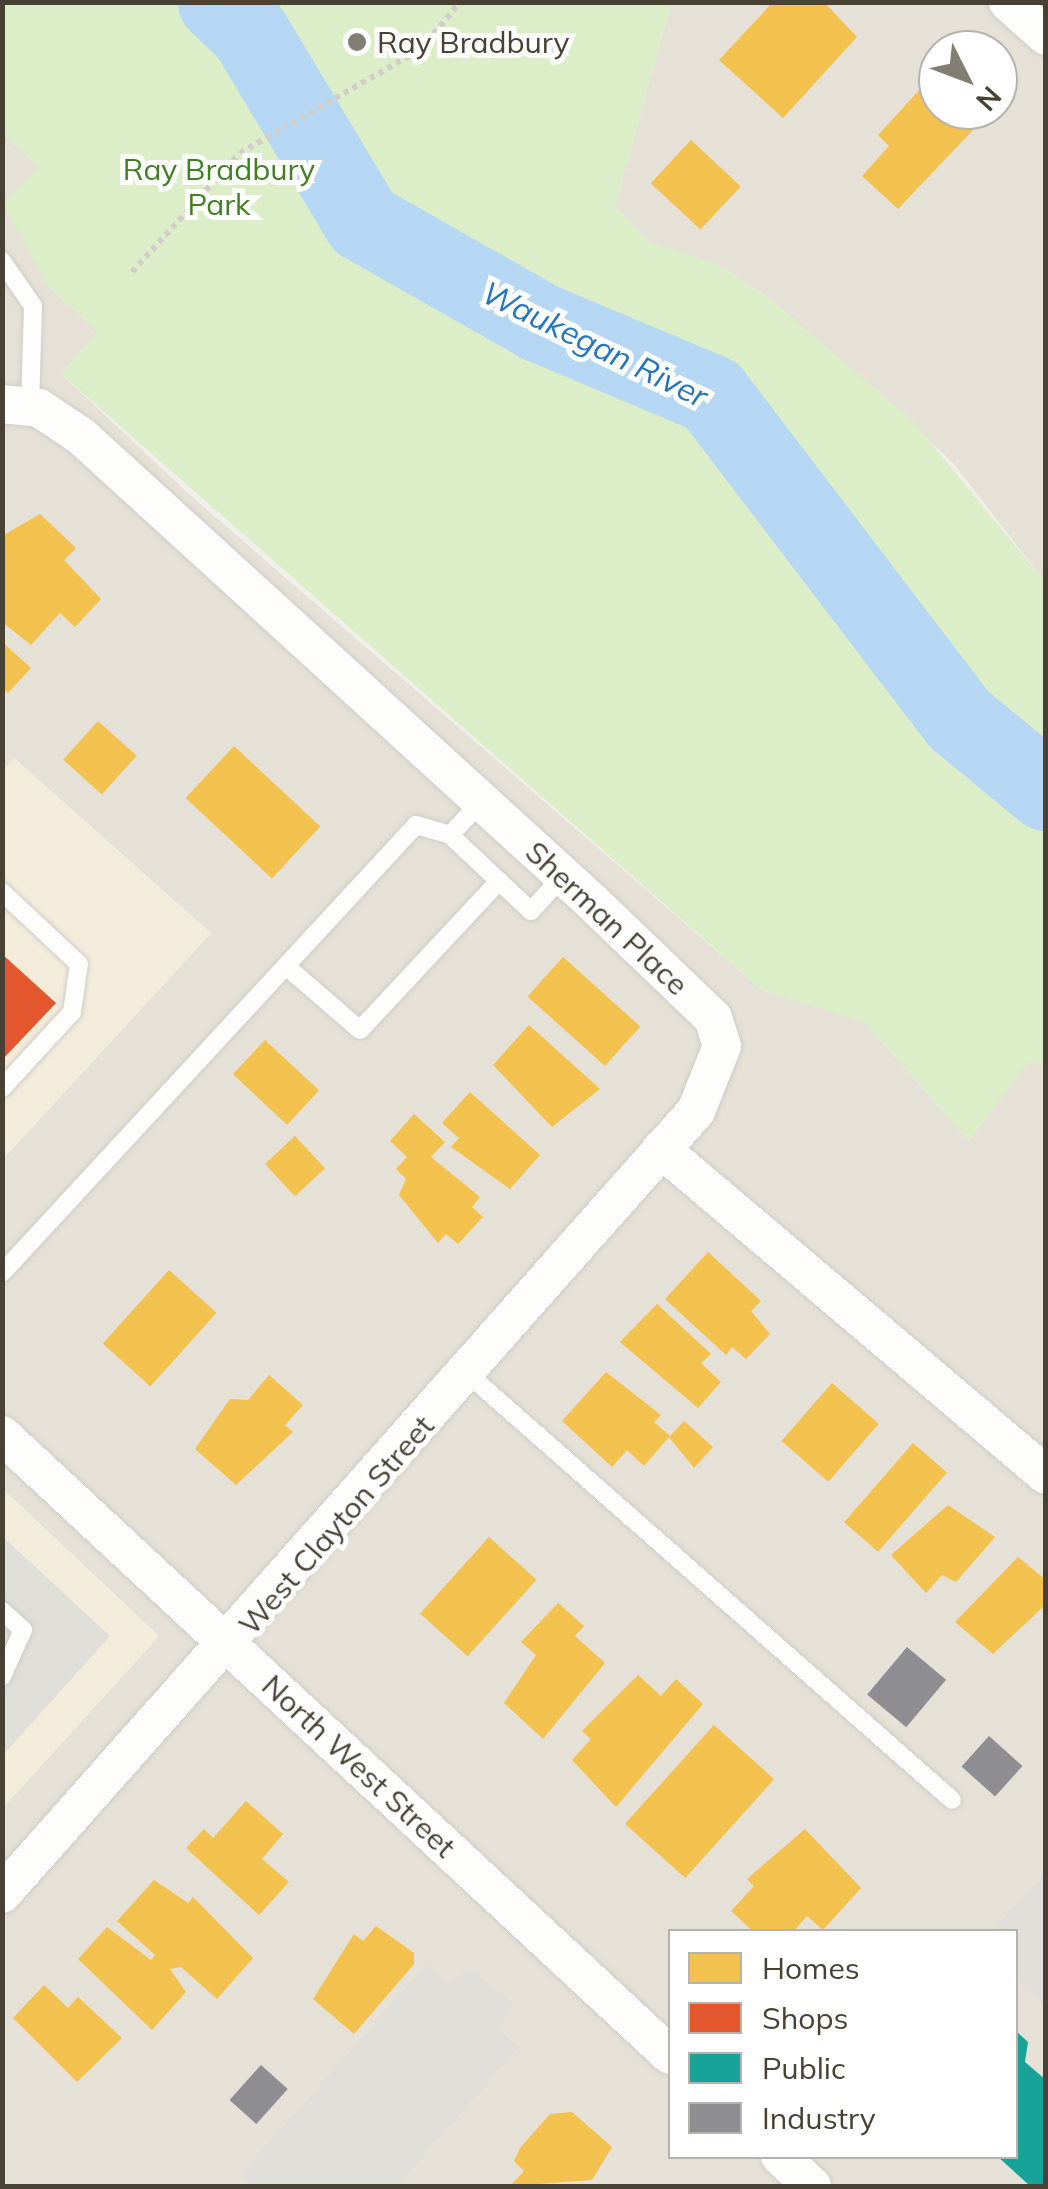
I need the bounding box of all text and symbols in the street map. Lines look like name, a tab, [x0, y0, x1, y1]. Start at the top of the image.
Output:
place label: Ray Bradbury	[377, 24, 569, 60]
north arrow	[918, 30, 1018, 130]
marker: Ray Bradbury	[346, 31, 368, 53]
text: N	[969, 79, 1009, 119]
park label: Ray Bradbury Park	[123, 151, 315, 222]
water label: Waukegan River	[476, 273, 714, 415]
street label: Sherman Place	[518, 834, 696, 1002]
street label: West Clayton Street	[231, 1408, 441, 1642]
street label: North West Street	[255, 1667, 463, 1865]
legend	[668, 1929, 1018, 2159]
text: Homes	[762, 1949, 860, 1987]
text: Shops	[762, 1999, 848, 2037]
text: Public	[762, 2049, 846, 2087]
text: Industry	[762, 2099, 876, 2137]

